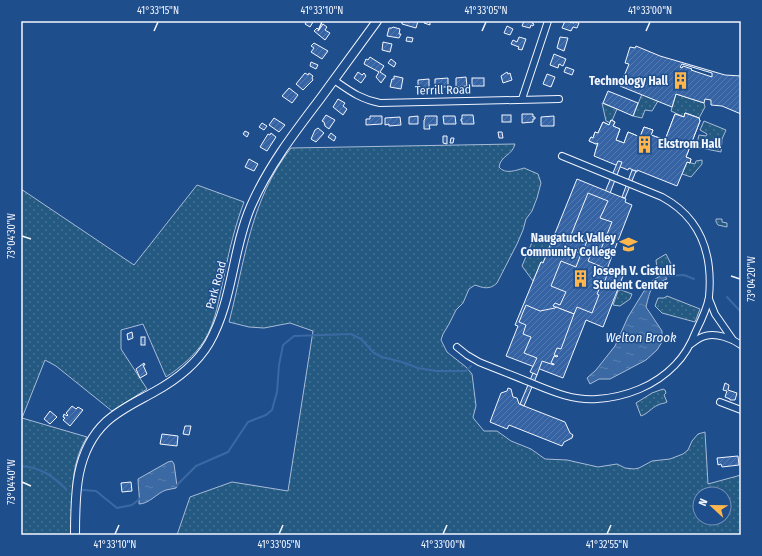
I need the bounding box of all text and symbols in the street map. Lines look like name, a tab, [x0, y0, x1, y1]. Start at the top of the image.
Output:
text: 41°33'15"N	[137, 5, 179, 17]
text: 41°33'10"N	[301, 5, 343, 17]
text: 41°33'05"N	[464, 5, 508, 17]
text: 41°33'00"N	[628, 5, 672, 17]
building icon: Technology Hall	[671, 71, 691, 91]
place label: Technology Hall	[589, 74, 669, 88]
street label: Terrill Road	[415, 83, 471, 97]
building icon: Ekstrom Hall	[635, 134, 655, 154]
place label: Ekstrom Hall	[658, 137, 722, 151]
text: 73°04'30"W	[6, 213, 18, 259]
place label: Naugatuck Valley Community College	[520, 231, 616, 259]
school or university icon: Naugatuck Valley Community College	[619, 235, 639, 255]
text: 73°04'20"W	[746, 256, 758, 302]
street label: Park Road	[203, 260, 229, 310]
place label: Joseph V. Cistulli Student Center	[592, 264, 675, 292]
building icon: Joseph V. Cistulli Student Center	[570, 268, 590, 288]
water label: Welton Brook	[606, 330, 677, 345]
text: 73°04'40"W	[6, 459, 18, 505]
north arrow	[692, 486, 732, 526]
text: N	[696, 497, 710, 508]
text: 41°33'10"N	[94, 539, 136, 551]
text: 41°33'05"N	[257, 539, 301, 551]
text: 41°33'00"N	[421, 539, 465, 551]
text: 41°32'55"N	[586, 539, 628, 551]

